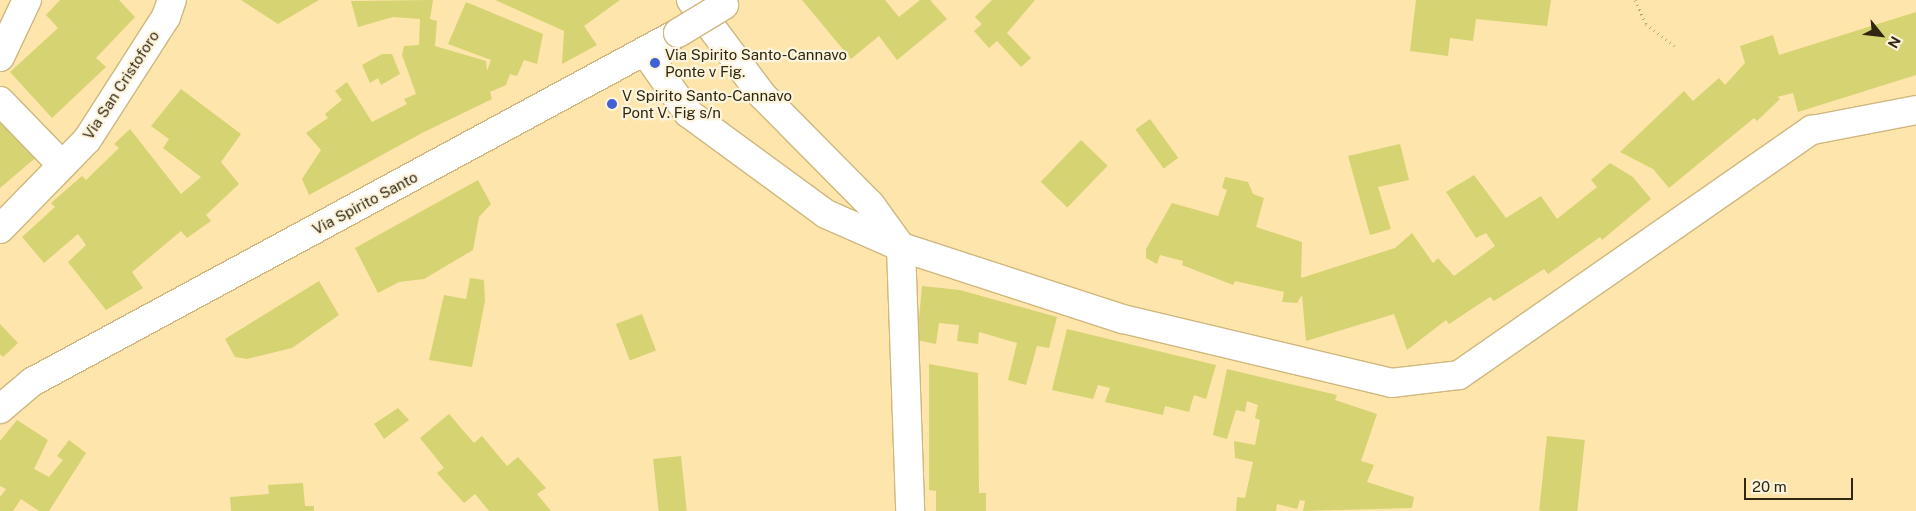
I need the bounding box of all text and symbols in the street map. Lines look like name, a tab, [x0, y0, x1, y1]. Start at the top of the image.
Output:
north arrow	[1856, 10, 1906, 60]
street label: Via San Cristoforo	[79, 27, 163, 143]
text: N	[1884, 34, 1904, 51]
place label: Via Spirito Santo-Cannavo Ponte v Fig.	[665, 45, 847, 80]
marker: Via Spirito Santo-Cannavo Ponte v Fig.	[649, 57, 661, 69]
place label: V Spirito Santo-Cannavo Pont V. Fig s/n	[622, 86, 792, 121]
marker: V Spirito Santo-Cannavo Pont V. Fig s/n	[606, 98, 618, 110]
street label: Via Spirito Santo	[309, 168, 421, 238]
scale bar	[1746, 468, 1855, 500]
text: 20 m	[1752, 478, 1787, 495]

